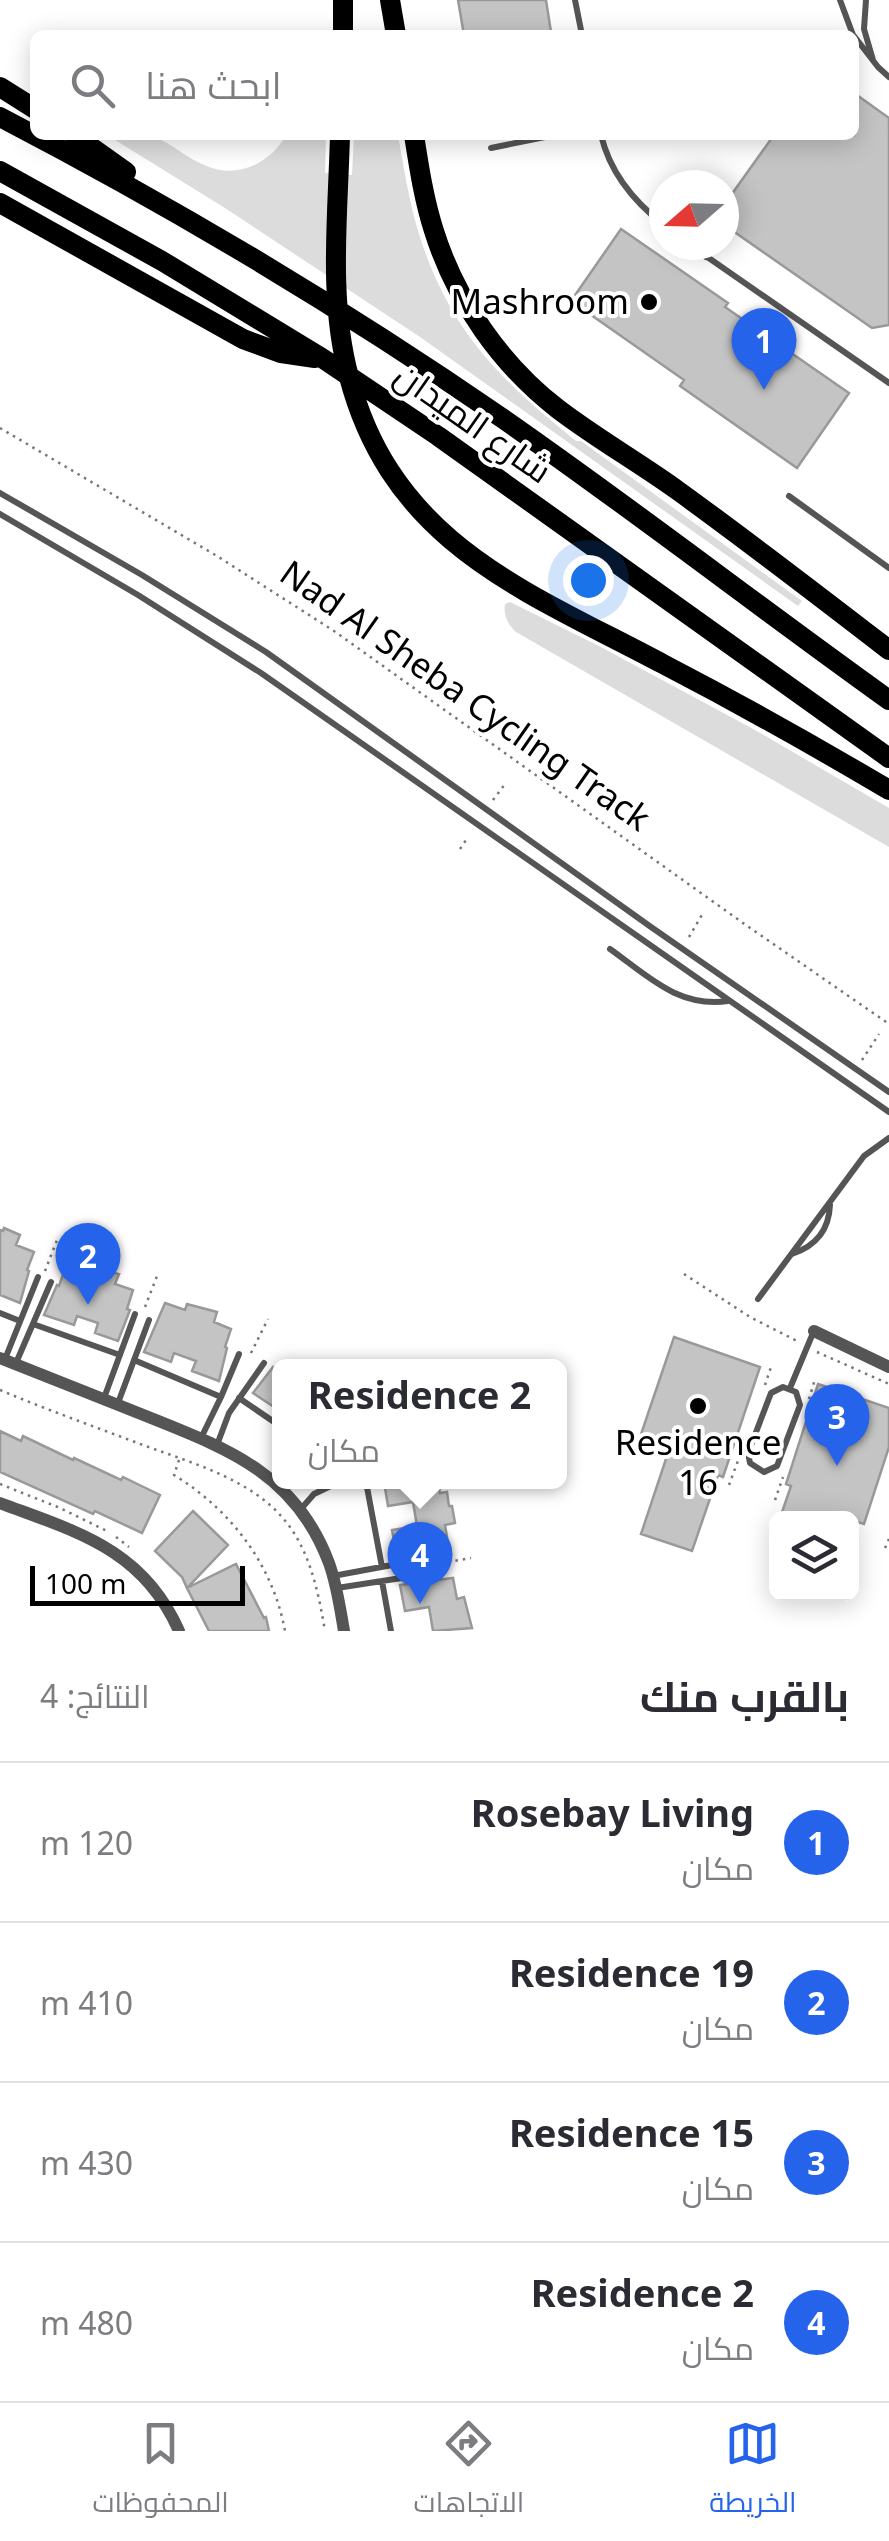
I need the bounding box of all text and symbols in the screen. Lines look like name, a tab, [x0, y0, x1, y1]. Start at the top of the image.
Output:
search box	[30, 30, 859, 140]
icon: search	[65, 58, 120, 113]
text: ابحث هنا	[145, 58, 282, 110]
north arrow	[649, 170, 739, 260]
place label: Mashroom	[450, 277, 629, 324]
marker: Mashroom	[638, 291, 660, 313]
pin: 1	[732, 308, 796, 390]
street label: شارع الميدان	[386, 351, 562, 494]
street label: Nad Al Sheba Cycling Track	[271, 549, 661, 841]
your location	[563, 555, 614, 606]
pin: 2	[56, 1222, 120, 1305]
popup	[272, 1359, 567, 1489]
text: Residence 2	[308, 1368, 531, 1420]
pin: 3	[804, 1384, 870, 1466]
marker: Residence 16	[687, 1395, 709, 1417]
place label: Residence 16	[615, 1418, 781, 1505]
text: مكان	[308, 1428, 380, 1471]
map controls	[769, 1511, 859, 1601]
button: layers	[769, 1511, 859, 1601]
pin: 4	[388, 1522, 452, 1604]
scale bar	[30, 1561, 245, 1606]
text: 100 m	[45, 1564, 127, 1602]
text: بالقرب منك	[640, 1667, 849, 1724]
text: النتائج: 4	[40, 1674, 150, 1717]
text: Rosebay Living	[471, 1786, 754, 1838]
text: 120 m	[40, 1821, 133, 1864]
text: 1	[807, 1821, 826, 1864]
text: مكان	[682, 1846, 754, 1889]
text: Residence 19	[509, 1946, 754, 1998]
text: 410 m	[40, 1981, 133, 2024]
text: 2	[807, 1981, 826, 2024]
text: مكان	[682, 2006, 754, 2049]
text: Residence 15	[509, 2106, 754, 2158]
text: 430 m	[40, 2141, 133, 2184]
text: 3	[807, 2141, 826, 2184]
text: مكان	[682, 2166, 754, 2209]
text: Residence 2	[531, 2266, 754, 2318]
text: 480 m	[40, 2301, 133, 2344]
text: 4	[807, 2301, 826, 2344]
text: مكان	[682, 2326, 754, 2369]
tab: المحفوظات	[92, 2416, 229, 2528]
tab: الاتجاهات	[414, 2416, 524, 2528]
tab: الخريطة	[709, 2416, 797, 2528]

